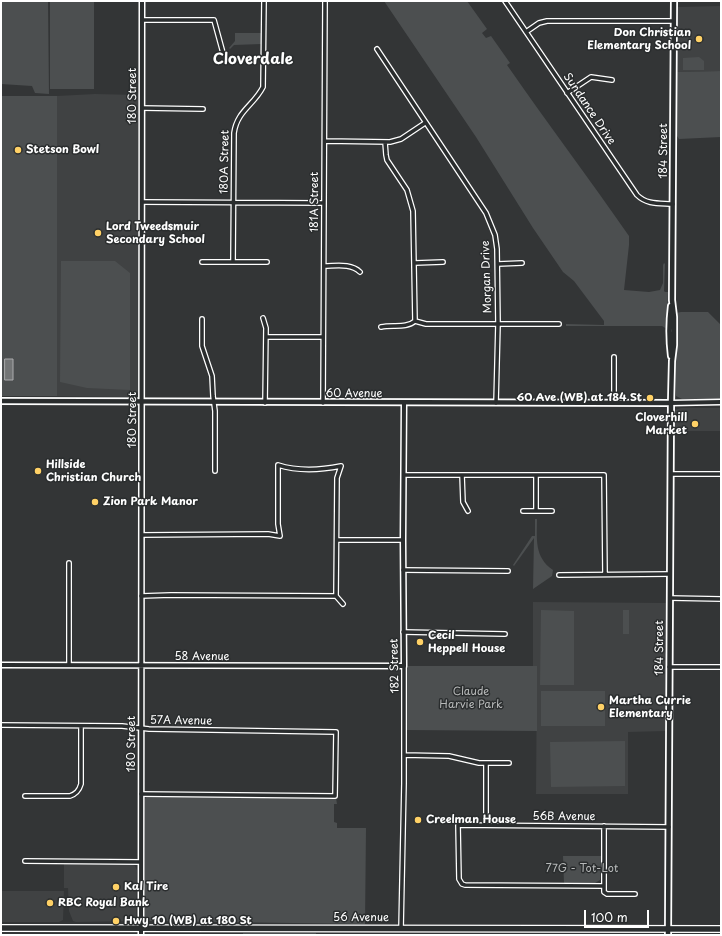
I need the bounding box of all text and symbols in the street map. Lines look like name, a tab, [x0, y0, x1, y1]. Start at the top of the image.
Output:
place label: Don Christian Elementary School	[587, 26, 691, 52]
marker: Don Christian Elementary School	[694, 34, 704, 44]
district label: Cloverdale	[213, 51, 293, 69]
street label: 180 Street	[126, 68, 140, 124]
street label: Sundance Drive	[560, 71, 618, 147]
street label: 184 Street	[657, 123, 671, 179]
street label: 180A Street	[218, 130, 232, 194]
place label: Stetson Bowl	[26, 143, 99, 157]
marker: Stetson Bowl	[13, 145, 23, 155]
street label: 181A Street	[308, 172, 322, 232]
place label: Lord Tweedsmuir Secondary School	[106, 220, 205, 246]
marker: Lord Tweedsmuir Secondary School	[93, 228, 103, 238]
street label: Morgan Drive	[479, 240, 495, 314]
street label: 60 Avenue	[326, 387, 382, 401]
place label: 60 Ave (WB) at 184 St	[516, 391, 642, 405]
street label: 180 Street	[126, 392, 140, 448]
marker: 60 Ave (WB) at 184 St	[645, 393, 655, 403]
place label: Cloverhill Market	[635, 411, 687, 437]
marker: Cloverhill Market	[690, 419, 700, 429]
place label: Hillside Christian Church	[46, 458, 141, 484]
marker: Hillside Christian Church	[33, 466, 43, 476]
place label: Zion Park Manor	[103, 495, 198, 509]
marker: Zion Park Manor	[90, 497, 100, 507]
street label: 184 Street	[653, 620, 667, 676]
place label: Cecil Heppell House	[428, 629, 505, 655]
marker: Cecil Heppell House	[415, 637, 425, 647]
street label: 182 Street	[388, 638, 402, 694]
street label: 58 Avenue	[174, 650, 230, 664]
park label: Claude Harvie Park	[439, 685, 503, 711]
place label: Martha Currie Elementary	[609, 694, 691, 720]
marker: Martha Currie Elementary	[596, 702, 606, 712]
street label: 57A Avenue	[150, 714, 212, 728]
street label: 180 Street	[125, 716, 139, 772]
street label: 56B Avenue	[532, 810, 596, 824]
place label: Creelman House	[426, 813, 516, 827]
marker: Creelman House	[413, 815, 423, 825]
park label: 77G - Tot-Lot	[546, 862, 618, 876]
place label: Kal Tire	[124, 880, 168, 894]
marker: Kal Tire	[111, 882, 121, 892]
place label: RBC Royal Bank	[58, 896, 149, 910]
marker: RBC Royal Bank	[45, 898, 55, 908]
scale bar	[586, 902, 651, 928]
text: 100 m	[591, 908, 628, 926]
street label: 56 Avenue	[333, 911, 389, 925]
place label: Hwy 10 (WB) at 180 St	[124, 914, 252, 928]
marker: Hwy 10 (WB) at 180 St	[111, 916, 121, 926]

